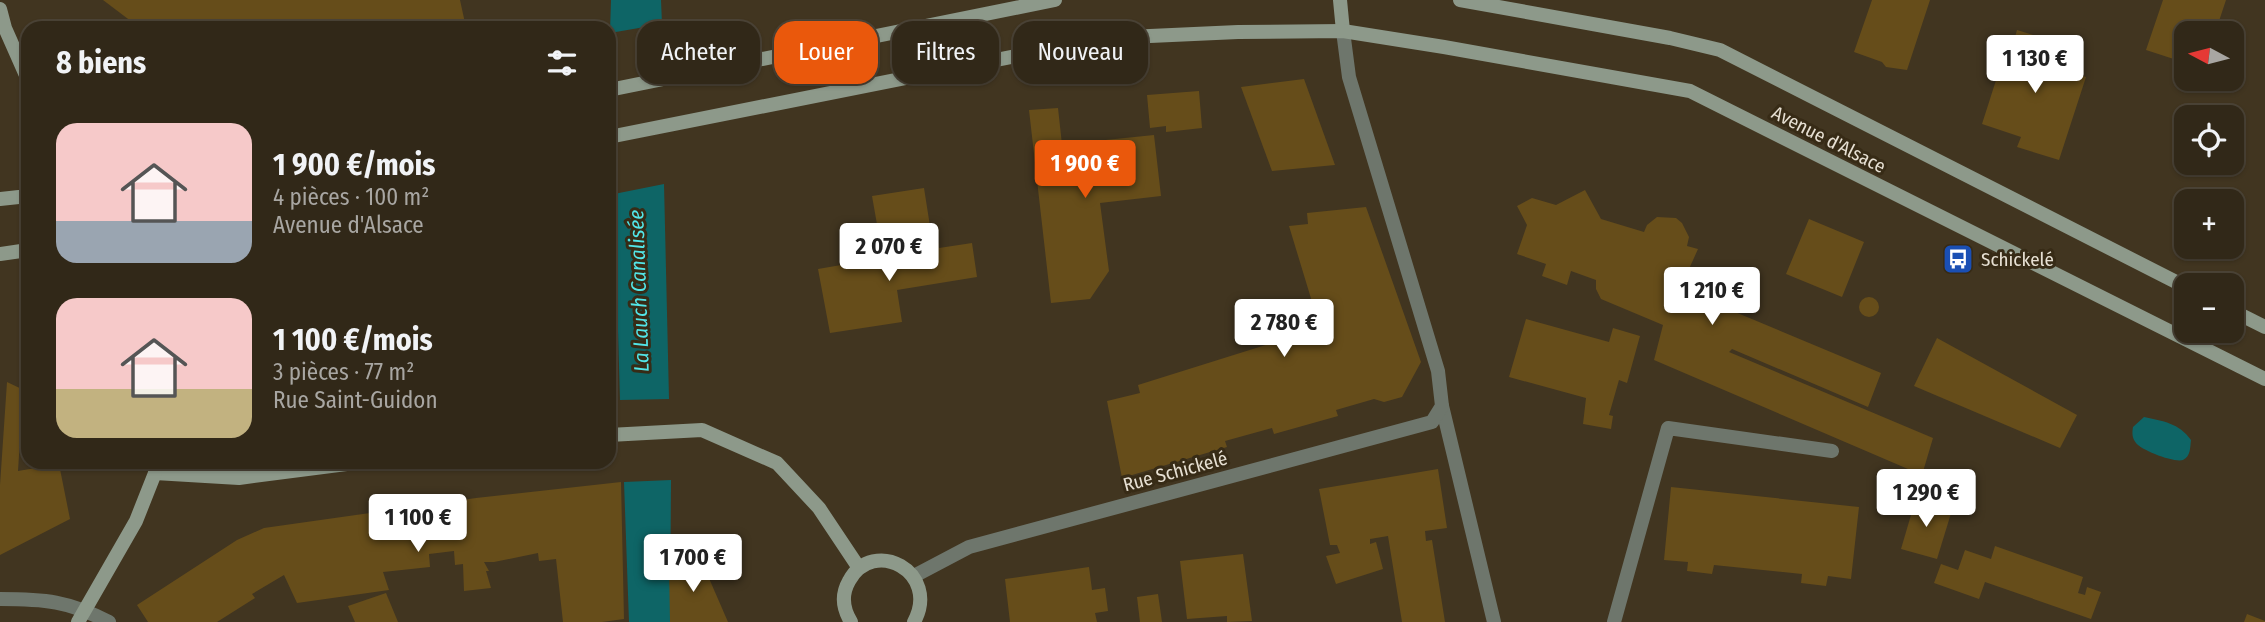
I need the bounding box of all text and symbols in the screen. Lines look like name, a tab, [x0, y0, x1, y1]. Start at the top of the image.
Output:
chip: Acheter	[637, 21, 760, 84]
chip: Louer	[774, 21, 878, 84]
chip: Filtres	[892, 21, 999, 84]
chip: Nouveau	[1013, 21, 1148, 84]
north arrow	[2174, 21, 2244, 91]
map controls	[2174, 21, 2244, 343]
pin: 1 130 €	[1970, 36, 2100, 95]
icon: filters	[543, 44, 581, 82]
text: 1 130 €	[2003, 44, 2067, 72]
text: 8 biens	[56, 45, 146, 81]
street label: Avenue d'Alsace	[1768, 101, 1889, 178]
button: locate	[2174, 105, 2244, 175]
pin: 1 900 €	[1020, 140, 1150, 200]
text: 1 900 €/mois	[273, 147, 435, 183]
text: 1 900 €	[1051, 149, 1119, 177]
icon: home	[112, 151, 196, 235]
text: 4 pièces · 100 m²	[273, 183, 429, 211]
button: +	[2174, 189, 2244, 259]
water label: La Lauch Canalisée	[623, 209, 655, 373]
text: Avenue d'Alsace	[273, 211, 424, 239]
pin: 2 070 €	[824, 224, 954, 283]
text: 2 070 €	[856, 232, 922, 260]
bus stop icon: Schickelé	[1941, 242, 1975, 276]
place label: Schickelé	[1981, 248, 2054, 271]
pin: 1 210 €	[1647, 268, 1777, 327]
button: −	[2174, 273, 2244, 343]
text: 1 210 €	[1680, 276, 1744, 304]
pin: 2 780 €	[1219, 300, 1349, 359]
text: 2 780 €	[1251, 308, 1317, 336]
text: 1 100 €/mois	[273, 322, 433, 358]
icon: home	[112, 326, 196, 410]
text: 3 pièces · 77 m²	[273, 358, 414, 386]
text: Rue Saint-Guidon	[273, 386, 438, 414]
street label: Rue Schickelé	[1120, 447, 1230, 496]
pin: 1 290 €	[1861, 470, 1991, 529]
text: 1 290 €	[1893, 478, 1959, 506]
pin: 1 100 €	[353, 494, 483, 554]
text: 1 100 €	[385, 503, 451, 531]
pin: 1 700 €	[628, 534, 758, 594]
text: 1 700 €	[660, 543, 726, 571]

